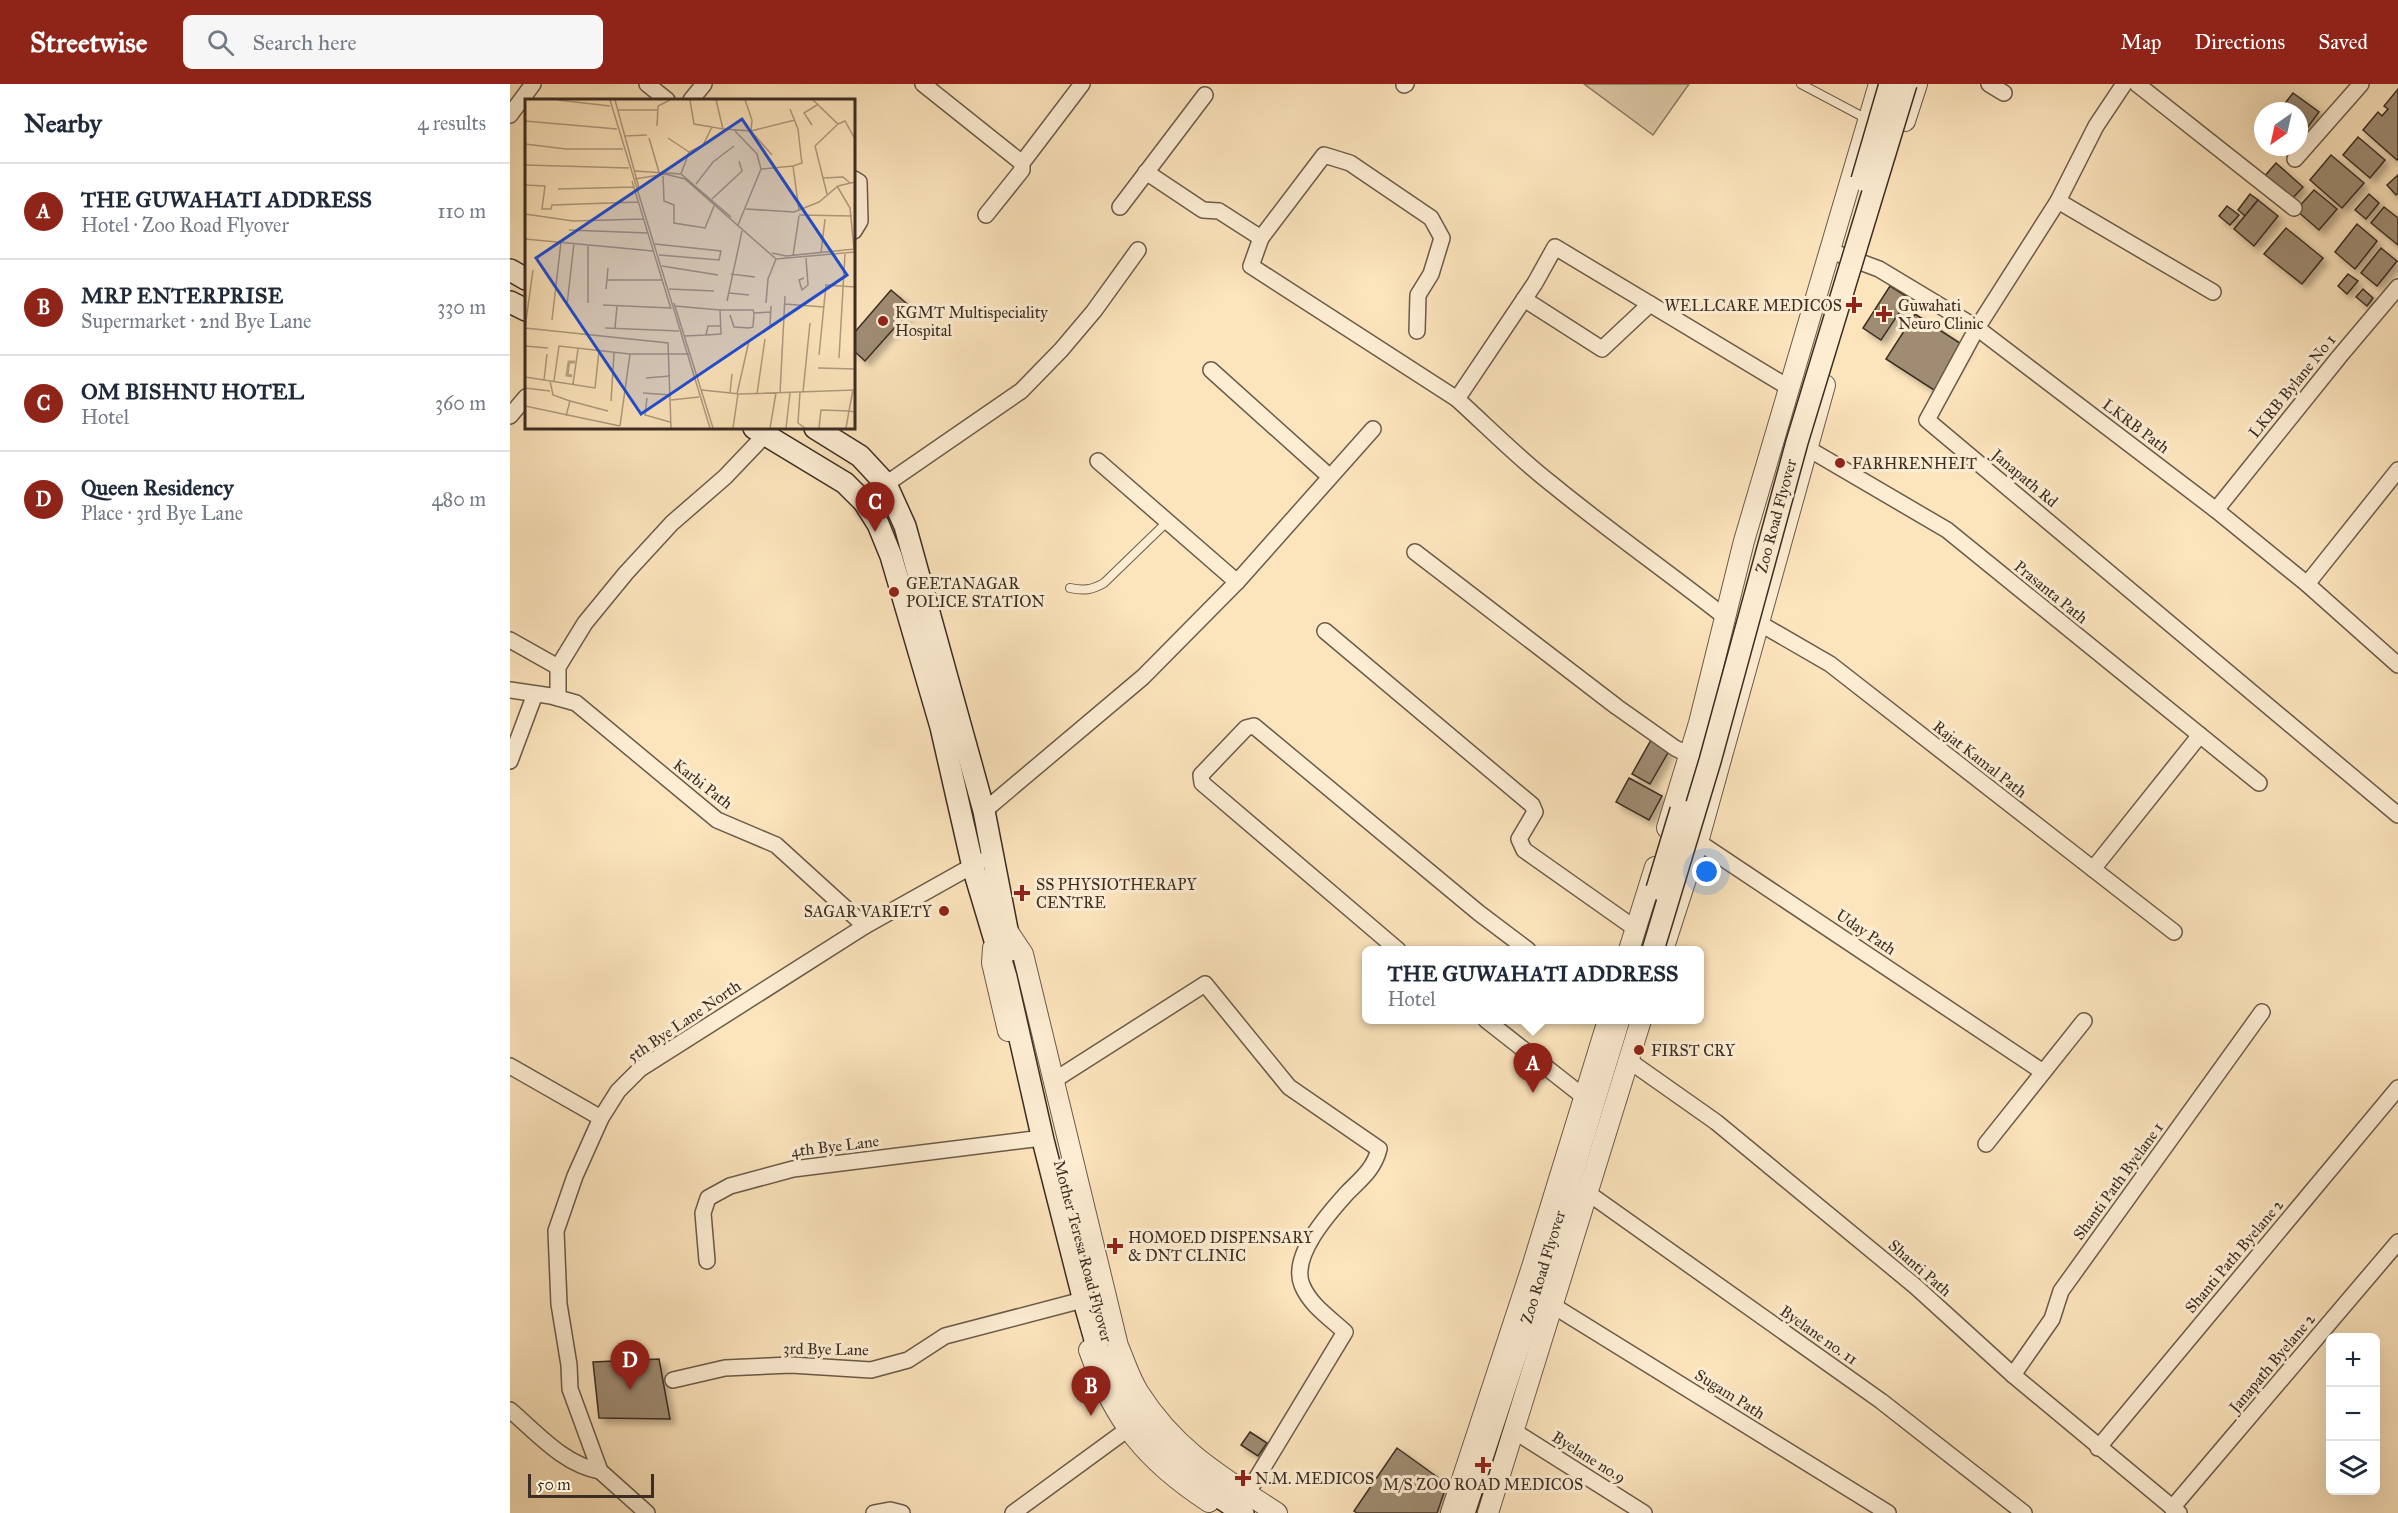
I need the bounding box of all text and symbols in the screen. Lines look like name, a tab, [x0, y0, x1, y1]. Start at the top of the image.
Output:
search box	[183, 15, 603, 69]
text: Streetwise	[30, 25, 147, 60]
icon: search	[204, 26, 237, 59]
text: Search here	[252, 29, 357, 56]
text: Map	[2121, 29, 2162, 55]
text: Directions	[2195, 29, 2285, 55]
text: Saved	[2318, 29, 2368, 55]
inset map	[525, 99, 855, 429]
north arrow	[2254, 102, 2308, 156]
text: Nearby	[24, 107, 102, 139]
text: 4 results	[417, 111, 486, 135]
text: THE GUWAHATI ADDRESS	[81, 186, 372, 213]
text: A	[37, 199, 50, 223]
text: 110 m	[438, 199, 486, 223]
text: Hotel · Zoo Road Flyover	[81, 213, 289, 237]
text: MRP ENTERPRISE	[81, 282, 283, 309]
text: B	[37, 295, 50, 319]
text: 330 m	[437, 295, 486, 319]
place label: WELLCARE MEDICOS	[1665, 296, 1842, 315]
place label: Guwahati Neuro Clinic	[1898, 296, 1984, 333]
marker: WELLCARE MEDICOS	[1847, 298, 1861, 312]
place label: KGMT Multispeciality Hospital	[895, 303, 1048, 340]
marker: Guwahati Neuro Clinic	[1875, 305, 1893, 323]
text: Supermarket · 2nd Bye Lane	[81, 309, 311, 333]
marker: KGMT Multispeciality Hospital	[876, 314, 890, 328]
street label: LKRB Bylane No 1	[2244, 330, 2340, 442]
text: OM BISHNU HOTEL	[81, 378, 304, 405]
text: C	[37, 391, 50, 415]
text: 360 m	[435, 391, 486, 415]
street label: LKRB Path	[2099, 395, 2173, 457]
text: Hotel	[81, 405, 129, 429]
street label: Janapath Rd	[1986, 444, 2062, 512]
place label: FARHRENHEIT	[1852, 454, 1977, 473]
marker: FARHRENHEIT	[1833, 456, 1847, 470]
street label: Zoo Road Flyover	[1752, 457, 1800, 575]
text: Queen Residency	[81, 474, 233, 501]
pin: C	[856, 482, 895, 532]
text: D	[36, 487, 51, 511]
text: 480 m	[431, 487, 486, 511]
text: Place · 3rd Bye Lane	[81, 501, 243, 525]
street label: Prasanta Path	[2010, 557, 2092, 627]
place label: GEETANAGAR POLICE STATION	[906, 574, 1045, 611]
marker: GEETANAGAR POLICE STATION	[887, 585, 901, 599]
street label: Rajat Kamal Path	[1929, 716, 2031, 802]
street label: Karbi Path	[670, 755, 736, 813]
your location	[1692, 857, 1721, 886]
place label: SS PHYSIOTHERAPY CENTRE	[1036, 875, 1197, 912]
marker: SS PHYSIOTHERAPY CENTRE	[1013, 884, 1031, 902]
place label: SAGAR VARIETY	[804, 902, 933, 921]
marker: SAGAR VARIETY	[937, 904, 951, 918]
street label: Uday Path	[1833, 905, 1900, 959]
popup	[1362, 946, 1704, 1024]
text: THE GUWAHATI ADDRESS	[1388, 960, 1678, 987]
street label: 5th Bye Lane North	[624, 976, 744, 1066]
text: Hotel	[1388, 987, 1436, 1011]
place label: FIRST CRY	[1651, 1041, 1736, 1060]
marker: FIRST CRY	[1632, 1043, 1646, 1057]
pin: A	[1514, 1044, 1552, 1093]
street label: Shanti Path Byelane 1	[2069, 1118, 2167, 1244]
street label: 4th Bye Lane	[790, 1131, 881, 1161]
street label: Mother Teresa Road Flyover	[1050, 1158, 1116, 1344]
street label: Shanti Path Byelane 2	[2181, 1195, 2287, 1317]
street label: Zoo Road Flyover	[1517, 1208, 1569, 1326]
place label: HOMOED DISPENSARY & DNT CLINIC	[1128, 1228, 1314, 1265]
street label: Shanti Path	[1885, 1236, 1955, 1301]
marker: HOMOED DISPENSARY & DNT CLINIC	[1106, 1237, 1124, 1255]
street label: Byelane no. 11	[1776, 1301, 1862, 1369]
street label: Janapath Byelane 2	[2224, 1310, 2320, 1418]
map controls	[2326, 1333, 2380, 1495]
button: +	[2326, 1333, 2380, 1387]
street label: 3rd Bye Lane	[783, 1339, 869, 1359]
pin: D	[610, 1340, 650, 1390]
street label: Sugam Path	[1691, 1365, 1769, 1424]
pin: B	[1072, 1366, 1110, 1416]
button: −	[2326, 1387, 2380, 1441]
street label: Byelane no.9	[1549, 1427, 1629, 1487]
button: layers	[2326, 1441, 2380, 1495]
marker: M/S ZOO ROAD MEDICOS	[1476, 1458, 1490, 1472]
place label: N.M. MEDICOS	[1255, 1469, 1374, 1488]
scale bar	[528, 1471, 654, 1498]
marker: N.M. MEDICOS	[1236, 1471, 1250, 1485]
text: 50 m	[537, 1475, 571, 1494]
place label: M/S ZOO ROAD MEDICOS	[1383, 1475, 1583, 1494]

